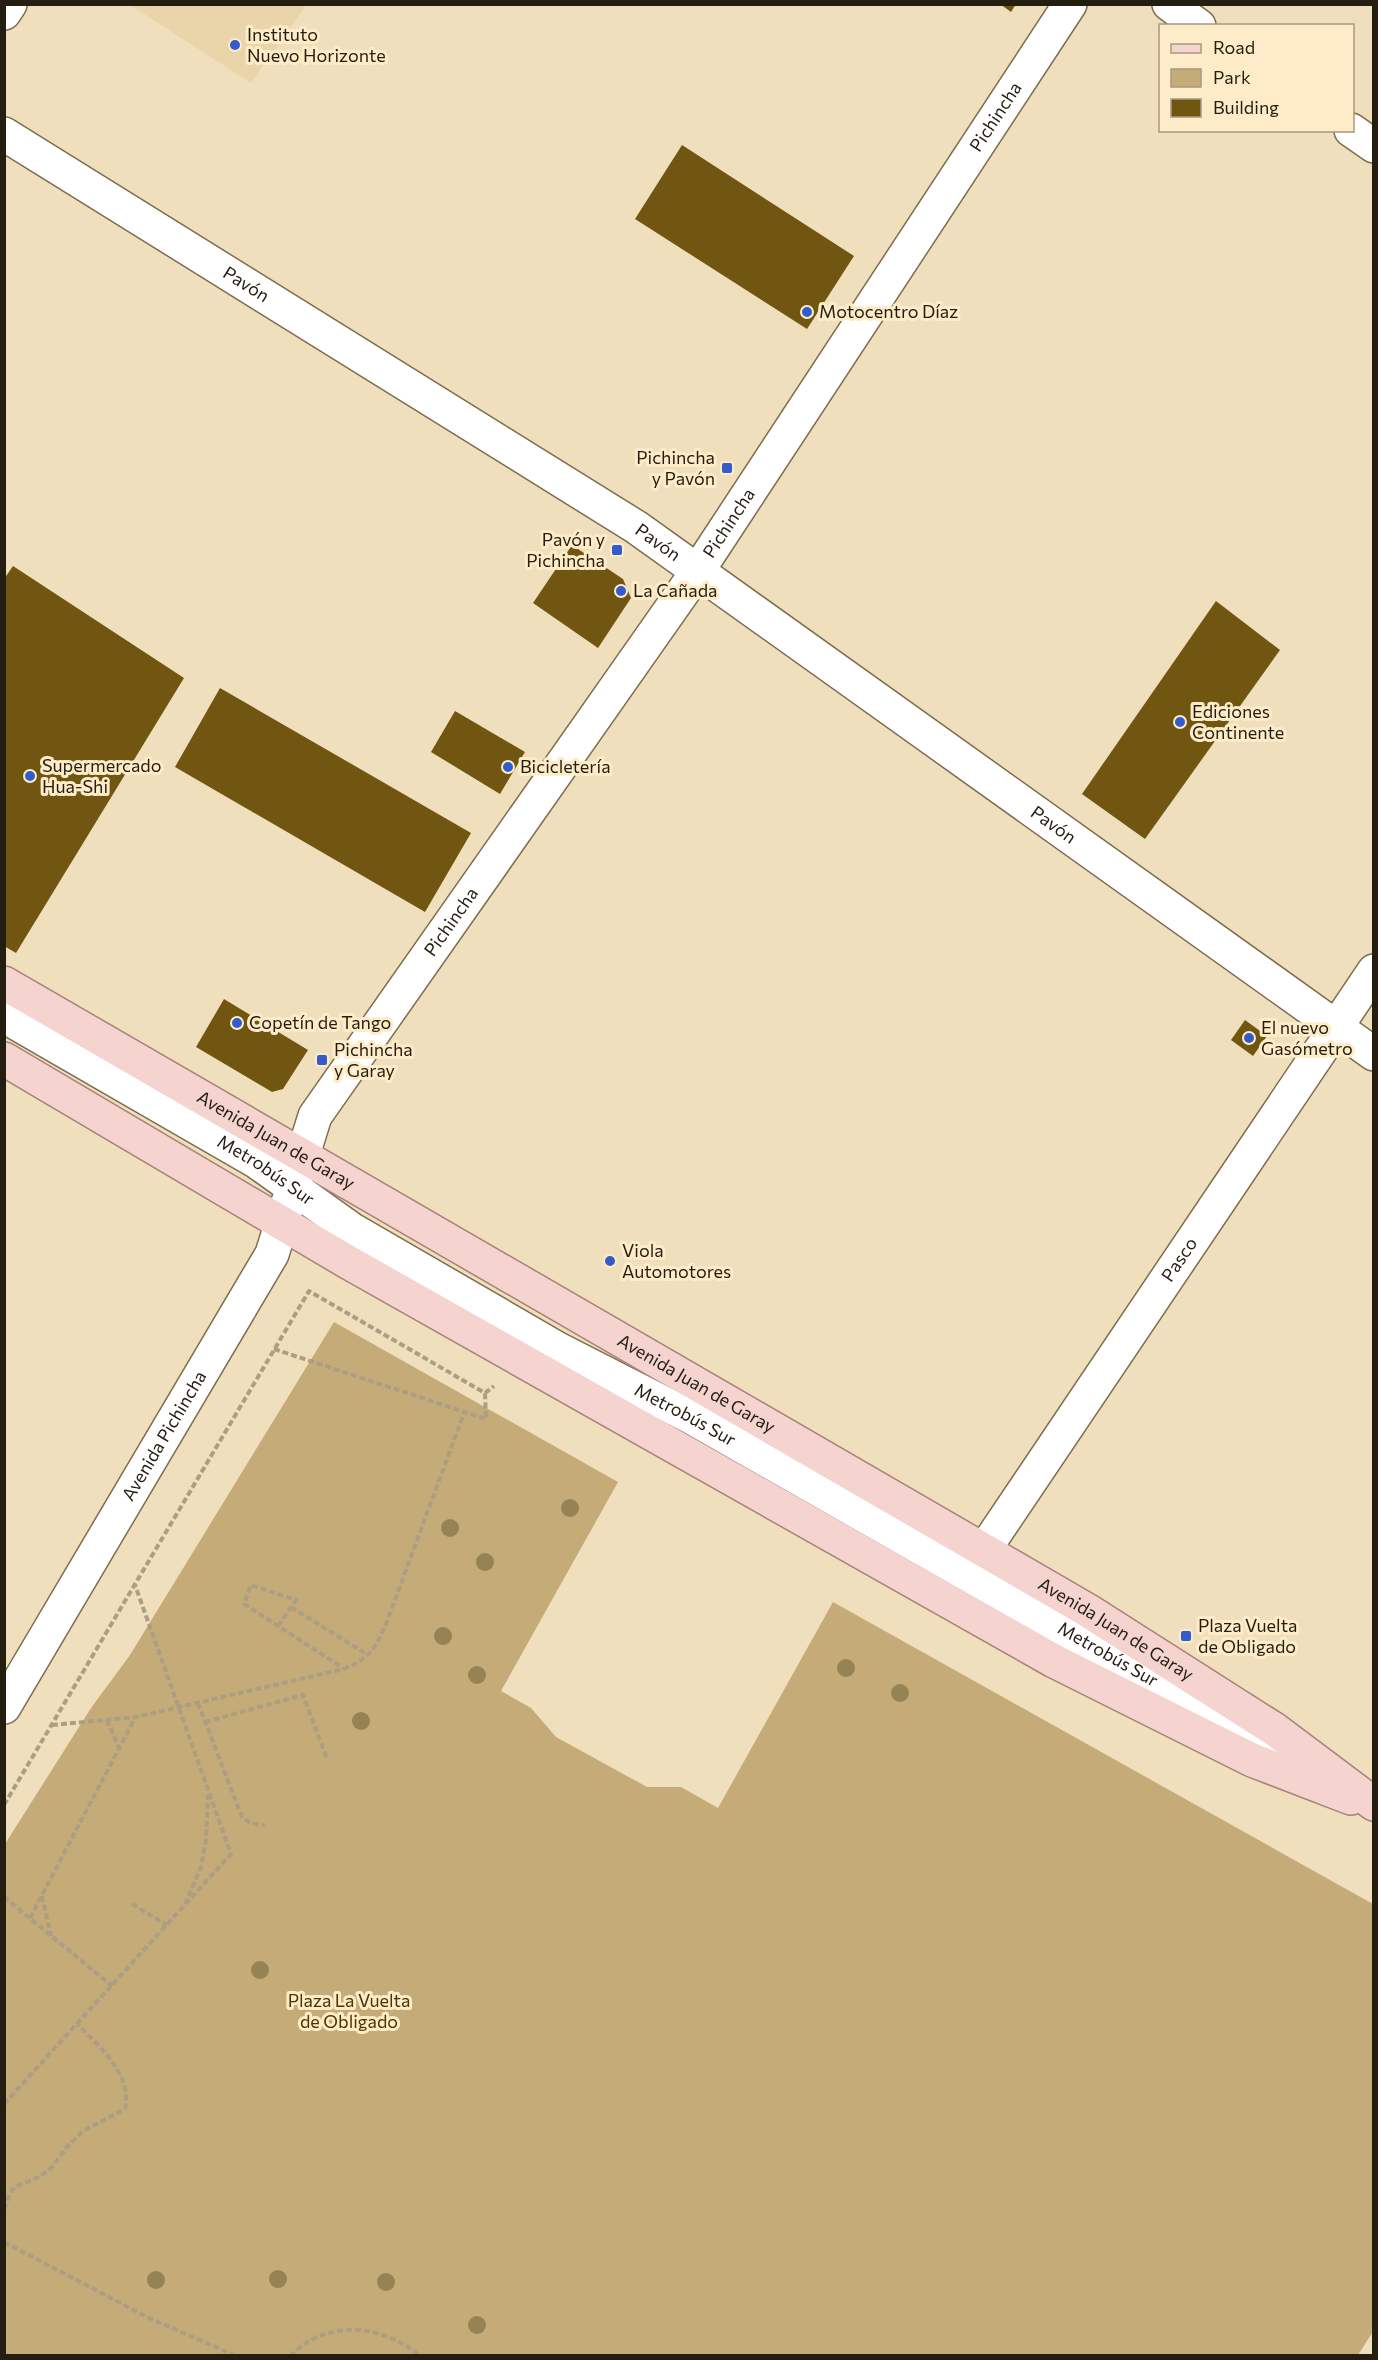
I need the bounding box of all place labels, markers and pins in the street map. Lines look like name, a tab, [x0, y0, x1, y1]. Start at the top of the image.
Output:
place label: Instituto Nuevo Horizonte	[247, 23, 386, 66]
marker: Instituto Nuevo Horizonte	[228, 38, 242, 52]
place label: Motocentro Díaz	[819, 300, 958, 322]
marker: Motocentro Díaz	[800, 305, 814, 319]
place label: Pichincha y Pavón	[636, 446, 715, 489]
marker: Pichincha y Pavón	[720, 461, 734, 475]
place label: Pavón y Pichincha	[526, 528, 605, 571]
marker: Pavón y Pichincha	[610, 543, 624, 557]
place label: La Cañada	[633, 579, 717, 601]
marker: La Cañada	[614, 584, 628, 598]
place label: Ediciones Continente	[1192, 700, 1284, 743]
marker: Ediciones Continente	[1173, 715, 1187, 729]
place label: Supermercado Hua-Shi	[42, 754, 162, 797]
place label: Bicicletería	[520, 755, 611, 777]
marker: Bicicletería	[501, 760, 515, 774]
marker: Supermercado Hua-Shi	[23, 769, 37, 783]
place label: Copetín de Tango	[249, 1011, 391, 1033]
marker: Copetín de Tango	[230, 1016, 244, 1030]
place label: El nuevo Gasómetro	[1261, 1016, 1353, 1059]
marker: El nuevo Gasómetro	[1242, 1031, 1256, 1045]
place label: Pichincha y Garay	[334, 1038, 413, 1081]
marker: Pichincha y Garay	[315, 1053, 329, 1067]
place label: Viola Automotores	[622, 1239, 731, 1282]
marker: Viola Automotores	[603, 1254, 617, 1268]
place label: Plaza Vuelta de Obligado	[1198, 1614, 1297, 1657]
marker: Plaza Vuelta de Obligado	[1179, 1629, 1193, 1643]

